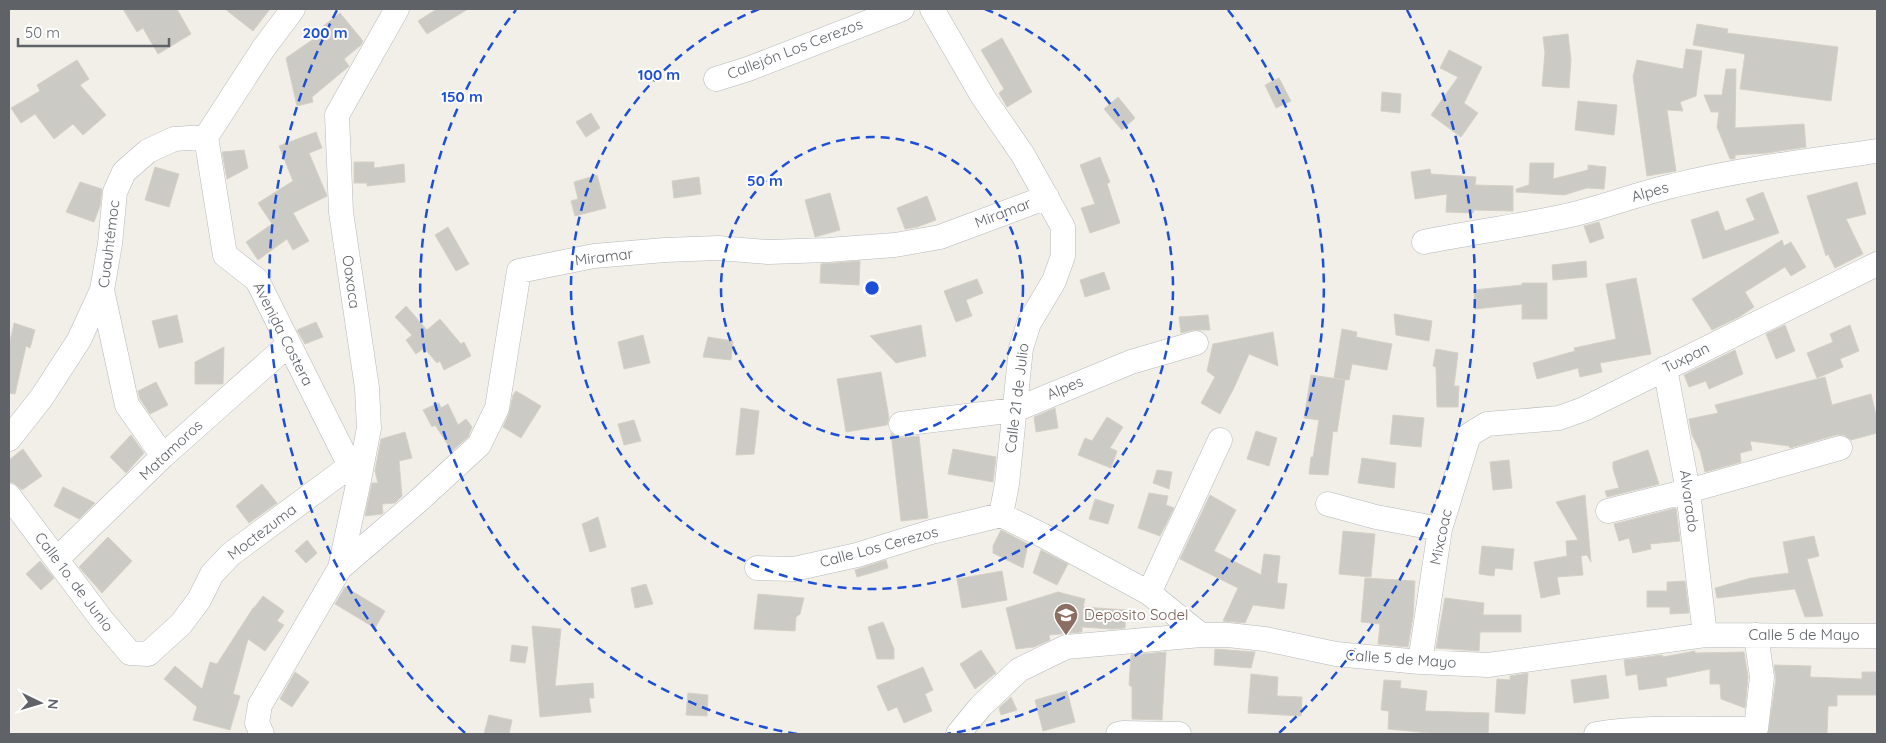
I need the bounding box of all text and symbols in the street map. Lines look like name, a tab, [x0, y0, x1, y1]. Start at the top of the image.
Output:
street label: Callejón Los Cerezos	[724, 14, 865, 83]
scale bar	[18, 15, 169, 47]
text: 50 m	[25, 23, 60, 42]
text: 200 m	[303, 23, 348, 42]
text: 100 m	[638, 65, 680, 84]
text: 150 m	[441, 87, 483, 106]
text: 50 m	[747, 171, 783, 190]
street label: Alpes	[1629, 177, 1671, 206]
street label: Miramar	[972, 193, 1034, 232]
street label: Cuauhtémoc	[94, 199, 123, 289]
street label: Miramar	[574, 243, 635, 270]
street label: Oaxaca	[338, 254, 365, 310]
street label: Avenida Costera	[249, 279, 318, 389]
centre of rings	[863, 279, 881, 297]
street label: Tuxpan	[1659, 338, 1712, 377]
street label: Calle 21 de Julio	[1000, 342, 1033, 454]
street label: Alpes	[1044, 371, 1086, 404]
street label: Matamoros	[135, 415, 206, 484]
street label: Alvarado	[1676, 469, 1703, 533]
street label: Moctezuma	[224, 500, 300, 564]
street label: Mixcoac	[1425, 507, 1456, 566]
street label: Calle Los Cerezos	[818, 522, 940, 571]
street label: Calle 1o. de Junio	[31, 528, 118, 635]
school or university icon: Deposito Sodel	[1053, 602, 1079, 636]
place label: Deposito Sodel	[1084, 605, 1188, 624]
street label: Calle 5 de Mayo	[1748, 625, 1860, 644]
street label: Calle 5 de Mayo	[1345, 645, 1457, 672]
north arrow	[15, 678, 65, 728]
text: N	[44, 698, 62, 710]

